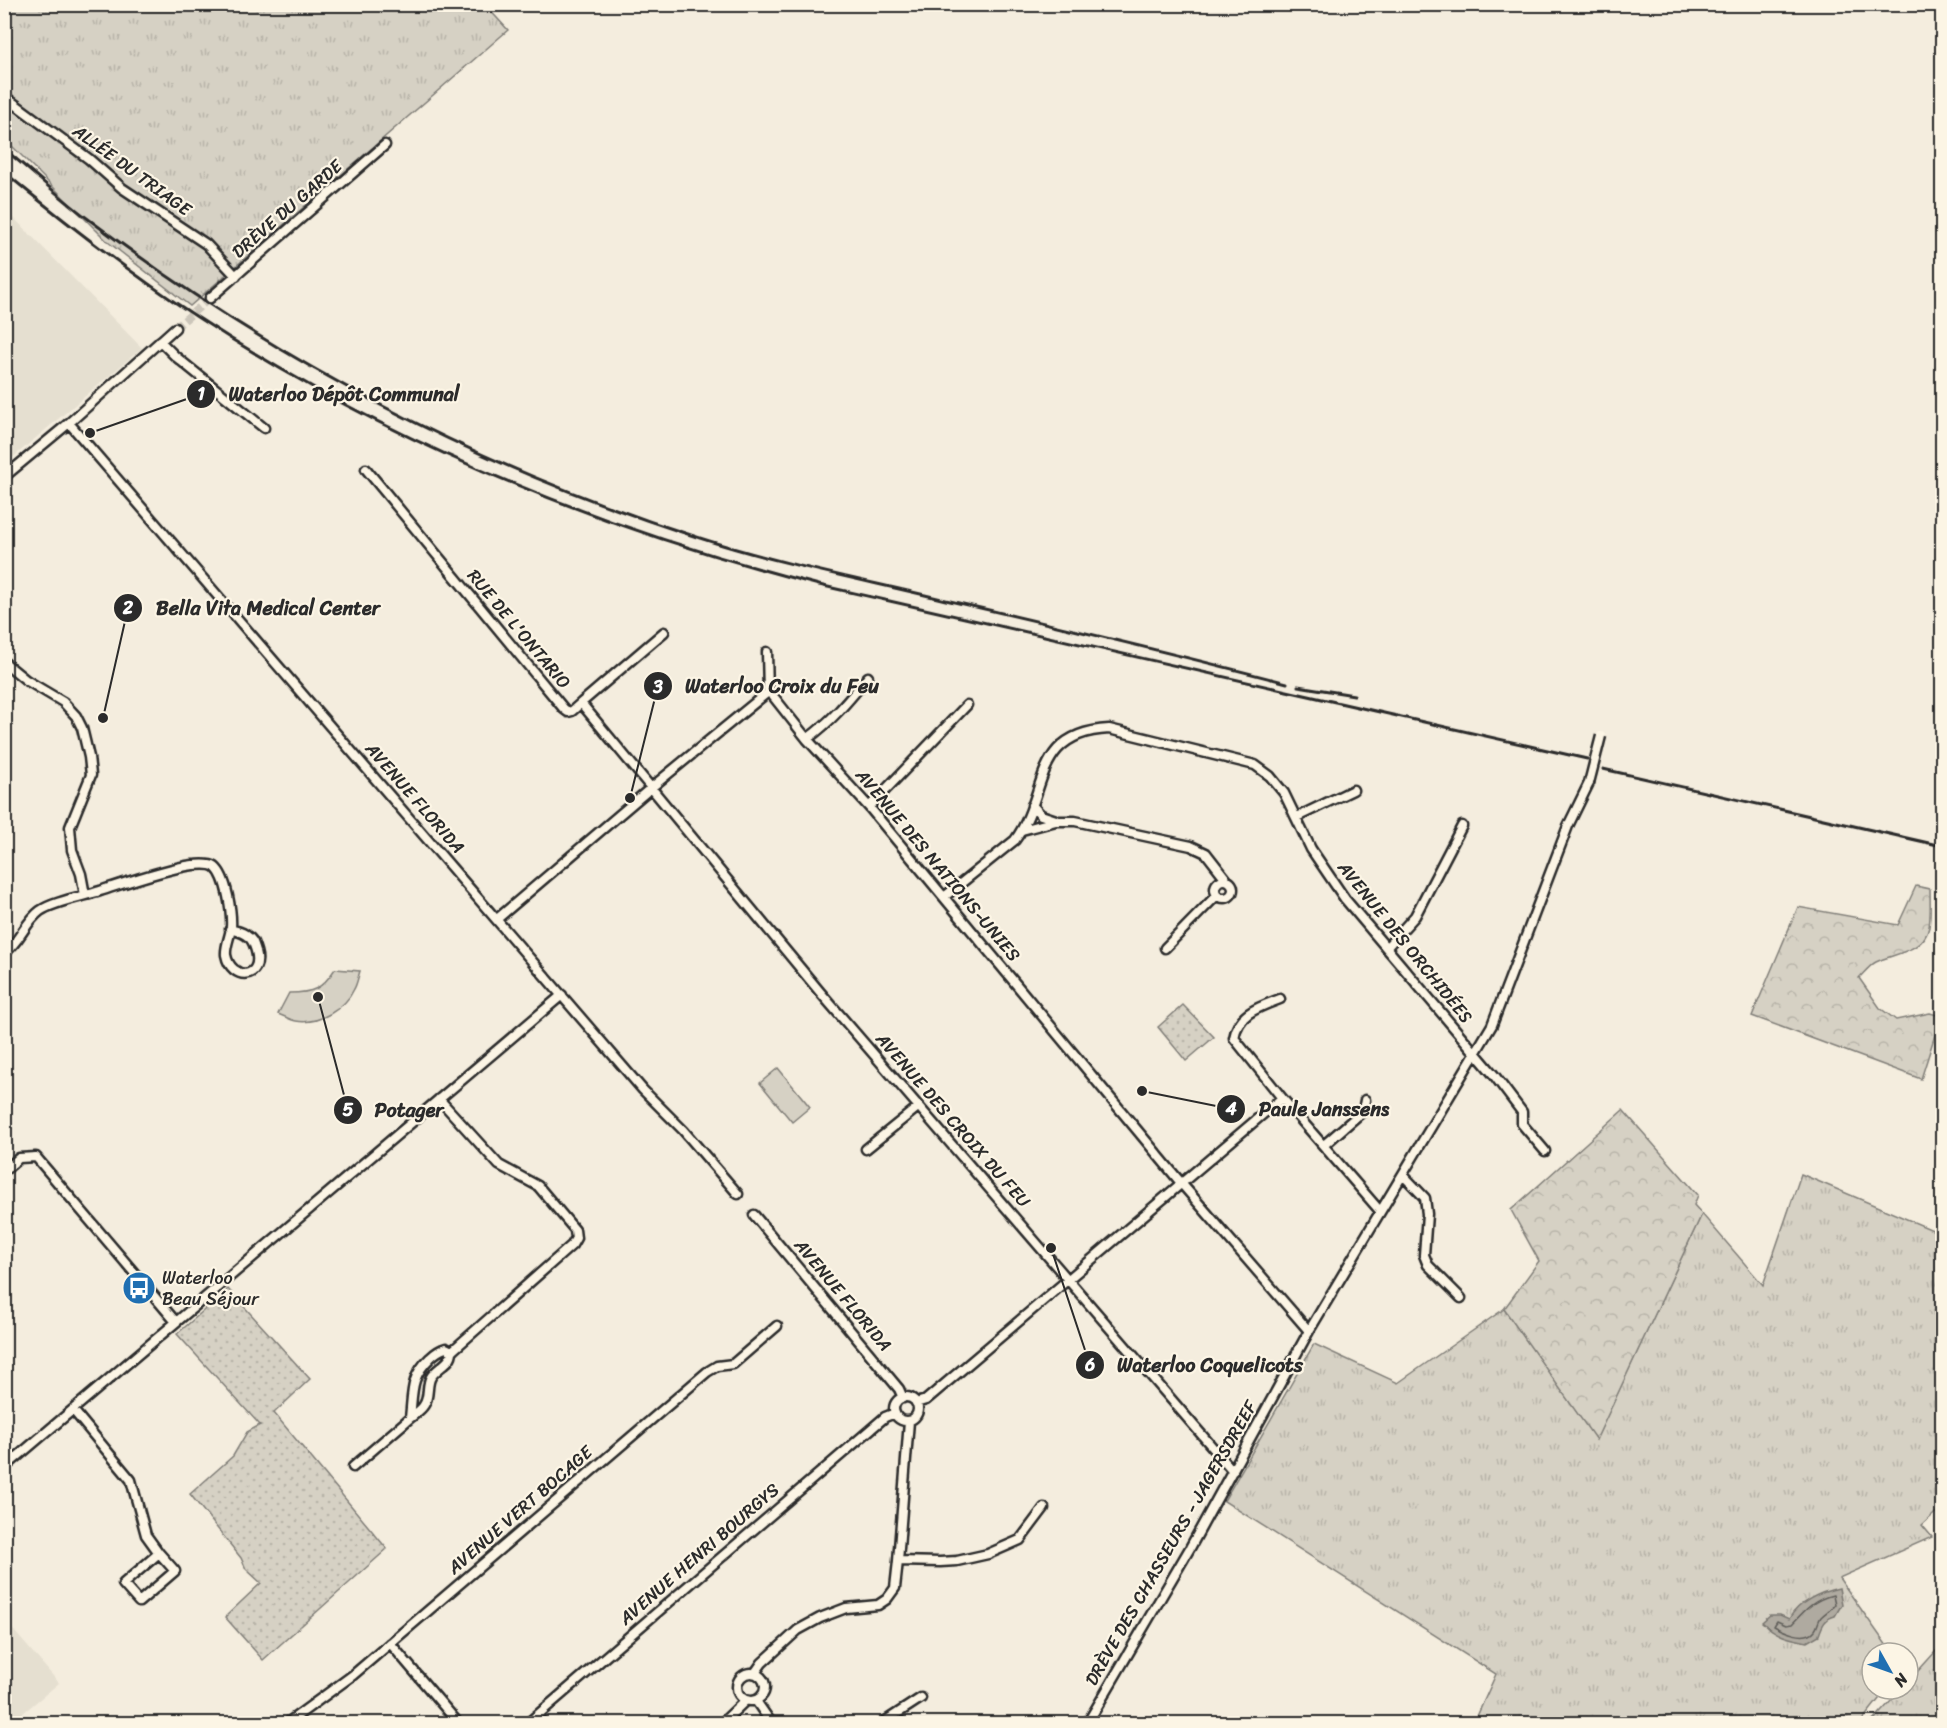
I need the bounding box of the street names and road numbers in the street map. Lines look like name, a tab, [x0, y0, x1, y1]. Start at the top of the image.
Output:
street label: ALLÉE DU TRIAGE	[65, 115, 199, 225]
street label: DRÈVE DU GARDE	[224, 151, 351, 267]
street label: RUE DE L'ONTARIO	[459, 562, 579, 696]
street label: AVENUE FLORIDA	[356, 734, 473, 861]
street label: AVENUE DES NATIONS-UNIES	[846, 760, 1029, 969]
street label: AVENUE DES ORCHIDÉES	[1329, 853, 1481, 1031]
street label: AVENUE DES CROIX DU FEU	[867, 1024, 1039, 1216]
street label: AVENUE FLORIDA	[785, 1230, 900, 1359]
street label: DRÈVE DES CHASSEURS - JAGERSDREEF	[1076, 1393, 1267, 1692]
street label: AVENUE VERT BOCAGE	[439, 1437, 601, 1583]
street label: AVENUE HENRI BOURGYS	[610, 1475, 787, 1634]

